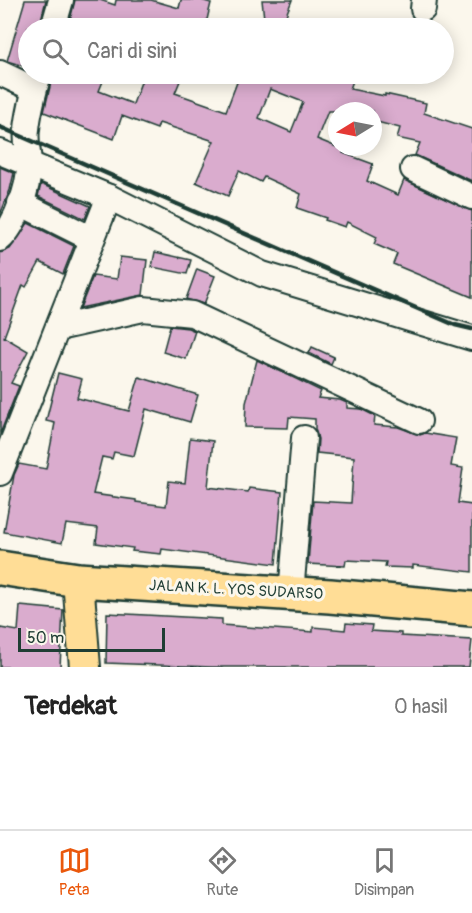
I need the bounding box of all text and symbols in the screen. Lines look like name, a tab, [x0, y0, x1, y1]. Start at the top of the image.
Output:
search box	[18, 18, 454, 84]
icon: search	[39, 35, 72, 68]
text: Cari di sini	[87, 37, 177, 65]
north arrow	[328, 102, 382, 156]
street label: JALAN K. L. YOS SUDARSO	[149, 576, 323, 604]
scale bar	[18, 625, 165, 652]
text: 50 m	[27, 628, 64, 648]
text: Terdekat	[24, 690, 117, 722]
text: 0 hasil	[394, 694, 448, 719]
tab: Peta	[58, 844, 91, 900]
tab: Rute	[206, 844, 239, 900]
tab: Disimpan	[354, 844, 414, 900]

